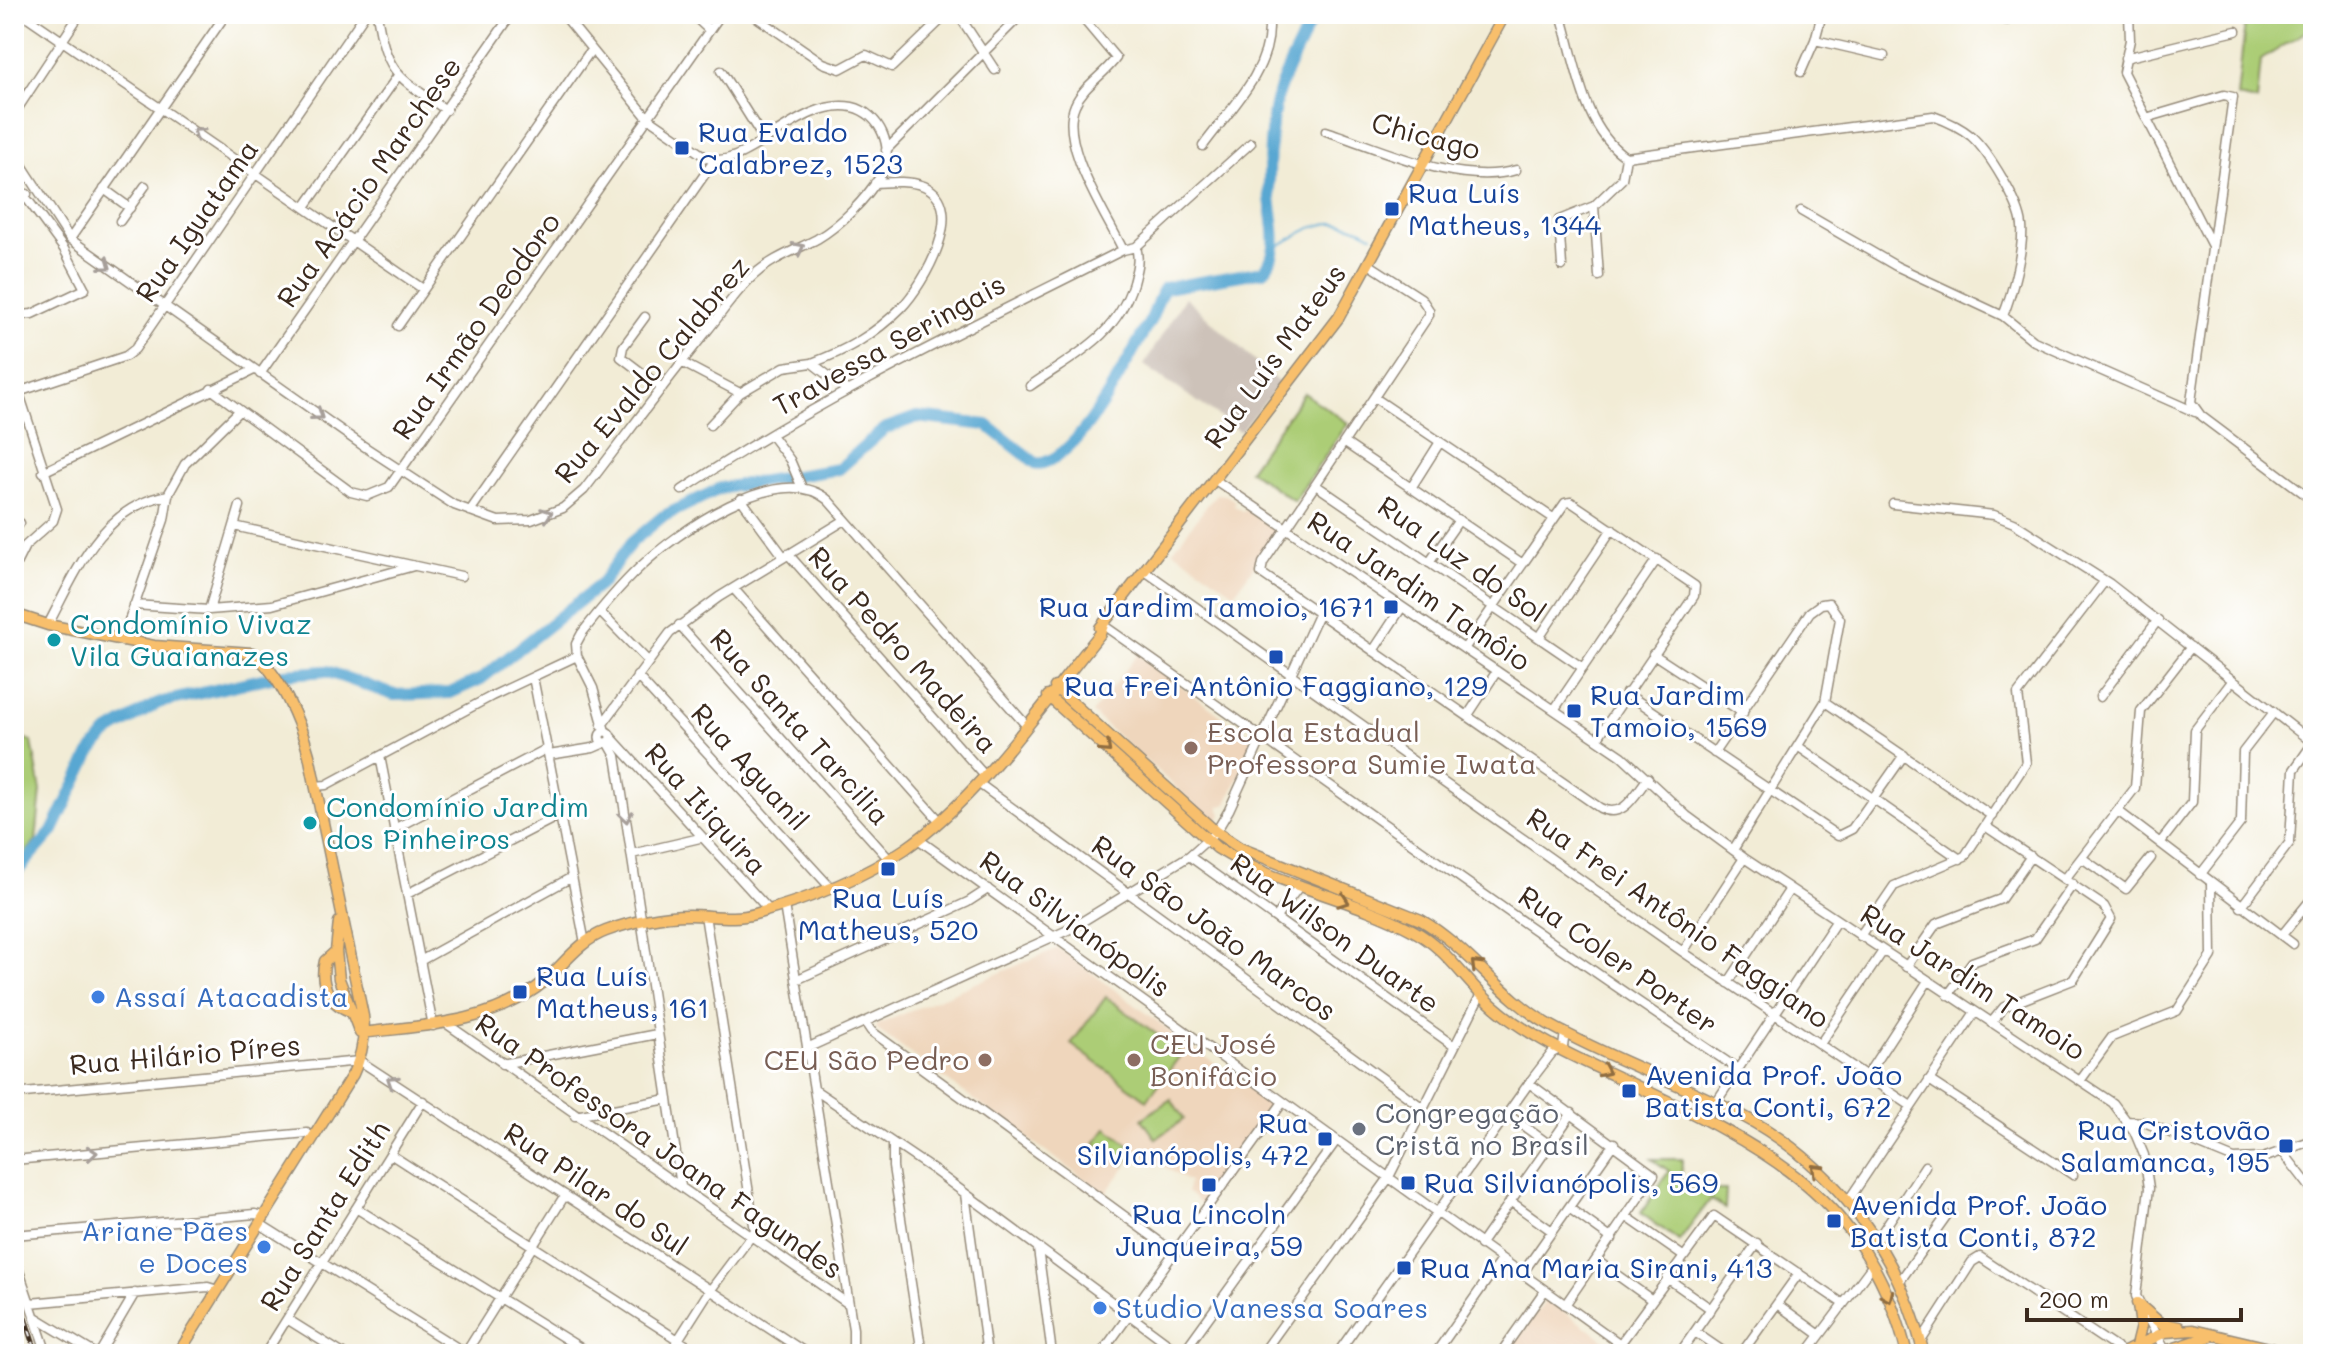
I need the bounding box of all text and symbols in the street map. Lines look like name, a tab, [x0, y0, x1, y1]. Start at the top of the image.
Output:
street label: Rua Acácio Marchese	[268, 49, 468, 314]
street label: Chicago	[1368, 103, 1485, 167]
place label: Rua Evaldo Calabrez, 1523	[698, 113, 903, 181]
one-way arrow	[192, 129, 207, 143]
street label: Rua Iguatama	[127, 132, 266, 309]
marker: Rua Evaldo Calabrez, 1523	[673, 139, 691, 157]
place label: Rua Luís Matheus, 1344	[1408, 174, 1602, 242]
marker: Rua Luís Matheus, 1344	[1383, 200, 1401, 218]
street label: Rua Irmão Deodoro	[383, 205, 567, 446]
one-way arrow	[791, 242, 806, 258]
street label: Rua Evaldo Calabrez	[546, 249, 757, 490]
one-way arrow	[97, 255, 112, 270]
street label: Rua Luís Mateus	[1195, 256, 1353, 455]
street label: Travessa Seringais	[766, 265, 1011, 423]
one-way arrow	[310, 405, 324, 420]
street label: Rua Luz do Sol	[1372, 487, 1554, 629]
street label: Rua Jardim Tamôio	[1301, 502, 1538, 678]
one-way arrow	[539, 508, 553, 524]
street label: Rua Pedro Madeira	[801, 538, 1006, 760]
place label: Rua Jardim Tamoio, 1671	[1039, 588, 1375, 624]
marker: Rua Jardim Tamoio, 1671	[1382, 598, 1400, 616]
place label: Condomínio Vivaz Vila Guaianazes	[70, 605, 312, 673]
street label: Rua Santa Tarcilia	[703, 621, 899, 832]
marker: Condomínio Vivaz Vila Guaianazes	[45, 631, 63, 649]
marker: Rua Frei Antônio Faggiano, 129	[1267, 648, 1285, 666]
place label: Rua Frei Antônio Faggiano, 129	[1064, 667, 1488, 703]
place label: Rua Jardim Tamoio, 1569	[1590, 676, 1767, 744]
street label: Rua Aguanil	[684, 695, 817, 838]
marker: Rua Jardim Tamoio, 1569	[1565, 702, 1583, 720]
place label: Escola Estadual Professora Sumie Iwata	[1207, 713, 1537, 781]
street label: Rua Itiquira	[638, 735, 776, 882]
one-way arrow	[1097, 739, 1111, 753]
marker: Escola Estadual Professora Sumie Iwata	[1182, 739, 1200, 757]
place label: Condomínio Jardim dos Pinheiros	[326, 788, 589, 856]
street label: Rua Frei Antônio Faggiano	[1520, 799, 1837, 1036]
one-way arrow	[617, 810, 634, 824]
marker: Condomínio Jardim dos Pinheiros	[301, 814, 319, 832]
street label: Rua São João Marcos	[1085, 826, 1344, 1028]
street label: Rua Silvianópolis	[973, 842, 1178, 1004]
street label: Rua Wilson Duarte	[1224, 844, 1447, 1020]
marker: Rua Luís Matheus, 520	[879, 860, 897, 878]
street label: Rua Coler Porter	[1512, 877, 1725, 1041]
place label: Rua Luís Matheus, 520	[798, 879, 978, 947]
one-way arrow	[1336, 892, 1350, 908]
street label: Rua Jardim Tamoio	[1854, 895, 2093, 1067]
place label: Rua Luís Matheus, 161	[536, 957, 709, 1025]
one-way arrow	[1471, 960, 1485, 974]
place label: Assaí Atacadista	[114, 978, 349, 1014]
marker: Rua Luís Matheus, 161	[511, 983, 529, 1001]
marker: Assaí Atacadista	[89, 988, 107, 1006]
street label: Rua Professora Joana Fagundes	[469, 1004, 850, 1286]
place label: CEU José Bonifácio	[1150, 1025, 1277, 1093]
street label: Rua Hilário Píres	[68, 1026, 302, 1082]
place label: CEU São Pedro	[764, 1041, 969, 1077]
marker: CEU São Pedro	[976, 1051, 994, 1069]
marker: CEU José Bonifácio	[1125, 1051, 1143, 1069]
place label: Avenida Prof. João Batista Conti, 672	[1645, 1056, 1902, 1124]
one-way arrow	[1597, 1061, 1612, 1077]
one-way arrow	[386, 1075, 400, 1090]
marker: Avenida Prof. João Batista Conti, 672	[1620, 1082, 1638, 1100]
place label: Congregação Cristã no Brasil	[1375, 1094, 1589, 1162]
place label: Rua Silvianópolis, 472	[1077, 1104, 1309, 1172]
place label: Rua Cristovão Salamanca, 195	[2060, 1111, 2270, 1179]
street label: Rua Pilar do Sul	[498, 1113, 695, 1263]
street label: Rua Santa Edith	[251, 1114, 397, 1317]
marker: Congregação Cristã no Brasil	[1350, 1120, 1368, 1138]
marker: Rua Silvianópolis, 472	[1316, 1130, 1334, 1148]
marker: Rua Cristovão Salamanca, 195	[2277, 1137, 2295, 1155]
one-way arrow	[86, 1145, 99, 1162]
one-way arrow	[1811, 1163, 1825, 1178]
place label: Rua Silvianópolis, 569	[1424, 1164, 1718, 1200]
marker: Rua Silvianópolis, 569	[1399, 1174, 1417, 1192]
marker: Rua Lincoln Junqueira, 59	[1200, 1176, 1218, 1194]
place label: Avenida Prof. João Batista Conti, 872	[1850, 1186, 2107, 1254]
place label: Rua Lincoln Junqueira, 59	[1115, 1195, 1303, 1263]
place label: Ariane Pães e Doces	[81, 1212, 248, 1280]
marker: Avenida Prof. João Batista Conti, 872	[1825, 1212, 1843, 1230]
marker: Ariane Pães e Doces	[255, 1238, 273, 1256]
place label: Rua Ana Maria Sirani, 413	[1420, 1249, 1772, 1285]
marker: Rua Ana Maria Sirani, 413	[1395, 1259, 1413, 1277]
scale bar	[2027, 1272, 2241, 1322]
text: 200 m	[2039, 1283, 2109, 1314]
place label: Studio Vanessa Soares	[1116, 1289, 1428, 1325]
one-way arrow	[1878, 1289, 1894, 1303]
marker: Studio Vanessa Soares	[1091, 1299, 1109, 1317]

